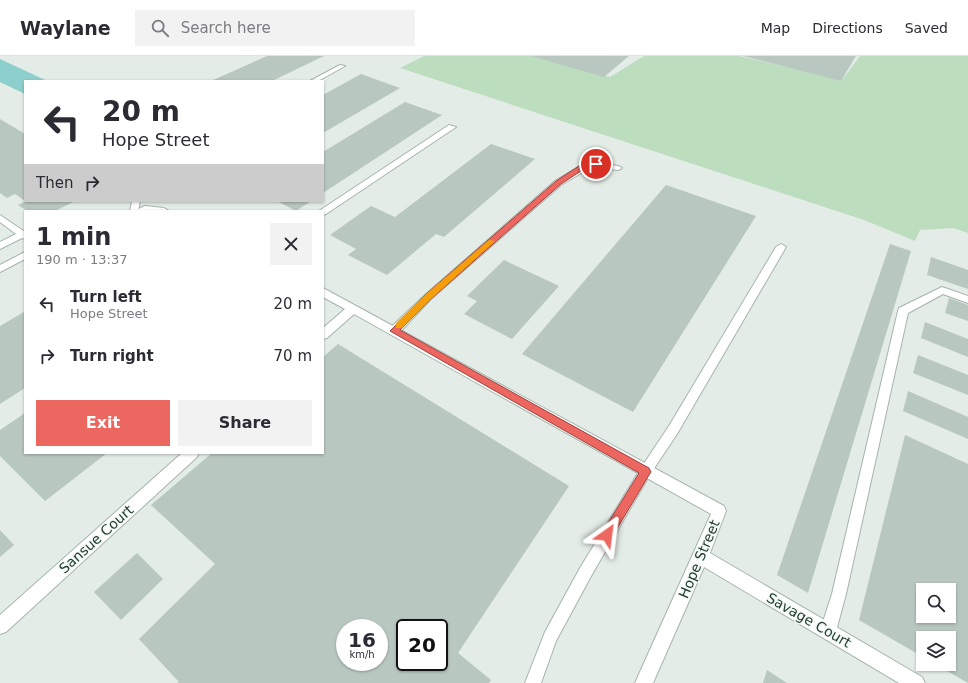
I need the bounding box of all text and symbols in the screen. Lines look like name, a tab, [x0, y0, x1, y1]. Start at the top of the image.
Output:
search box	[135, 10, 415, 46]
text: Waylane	[20, 17, 111, 39]
icon: search	[149, 17, 171, 39]
text: Search here	[181, 19, 271, 37]
text: Map	[761, 20, 790, 36]
text: Directions	[812, 20, 883, 36]
text: Saved	[905, 20, 948, 36]
text: 20 m	[102, 95, 180, 128]
icon: left	[36, 96, 88, 148]
text: Hope Street	[102, 129, 209, 150]
pin	[579, 147, 613, 181]
icon: arrive	[585, 153, 607, 175]
icon: right	[81, 172, 103, 194]
text: Then	[36, 174, 73, 192]
text: 1 min	[36, 223, 111, 251]
button: close	[270, 223, 312, 265]
text: 190 m · 13:37	[36, 252, 127, 267]
text: Turn left	[70, 288, 142, 306]
icon: left	[36, 293, 58, 315]
text: 20 m	[274, 295, 312, 313]
text: Hope Street	[70, 306, 148, 321]
icon: right	[36, 345, 58, 367]
text: Turn right	[70, 347, 154, 365]
text: 70 m	[274, 347, 312, 365]
button: Exit	[36, 400, 170, 446]
button: Share	[178, 400, 312, 446]
street label: Sansue Court	[56, 501, 137, 576]
position arrow	[586, 514, 628, 556]
street label: Hope Street	[675, 517, 723, 601]
map controls	[916, 583, 956, 671]
button: search	[916, 583, 956, 623]
street label: Savage Court	[764, 589, 854, 651]
speed limit sign: 20	[396, 619, 448, 671]
text: 16	[348, 628, 376, 652]
button: layers	[916, 631, 956, 671]
text: km/h	[349, 649, 375, 660]

